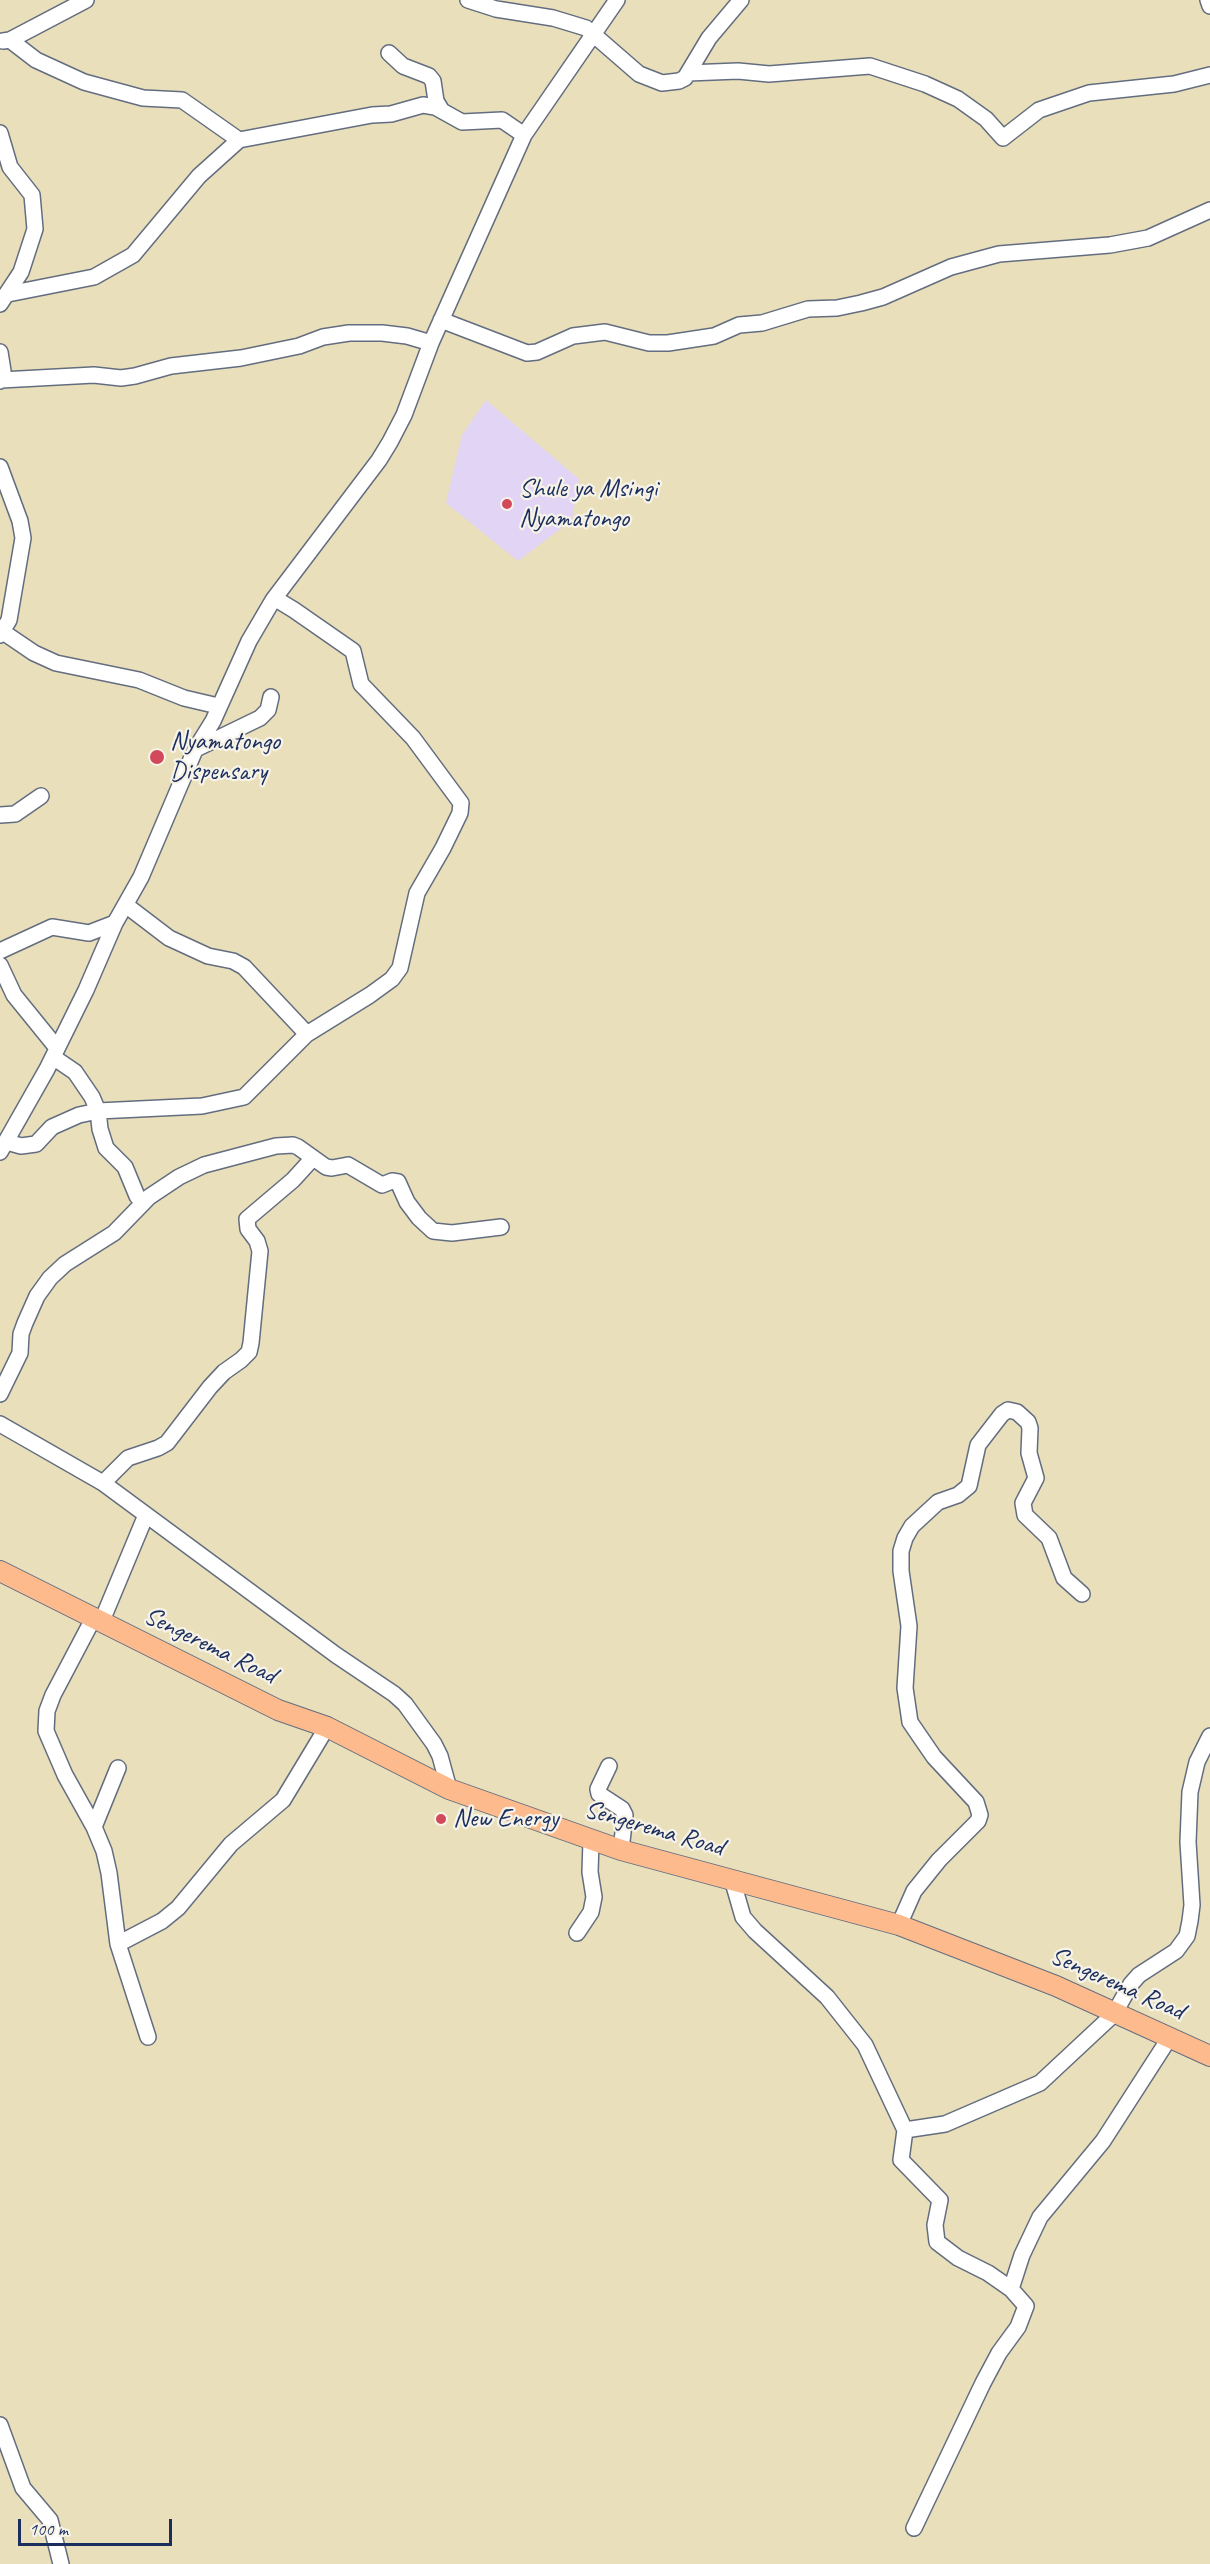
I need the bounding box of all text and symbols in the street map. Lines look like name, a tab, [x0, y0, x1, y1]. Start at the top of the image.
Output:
place label: Shule ya Msingi Nyamatongo	[519, 473, 657, 534]
marker: Shule ya Msingi Nyamatongo	[500, 497, 514, 511]
place label: Nyamatongo Dispensary	[170, 726, 280, 788]
marker: Nyamatongo Dispensary	[148, 748, 166, 766]
street label: Sengerema Road	[139, 1601, 281, 1691]
street label: Sengerema Road	[581, 1794, 727, 1864]
place label: New Energy	[453, 1803, 558, 1835]
marker: New Energy	[434, 1812, 448, 1826]
street label: Sengerema Road	[1045, 1941, 1189, 2027]
scale bar	[21, 2507, 176, 2545]
text: 100 m	[29, 2518, 68, 2540]

